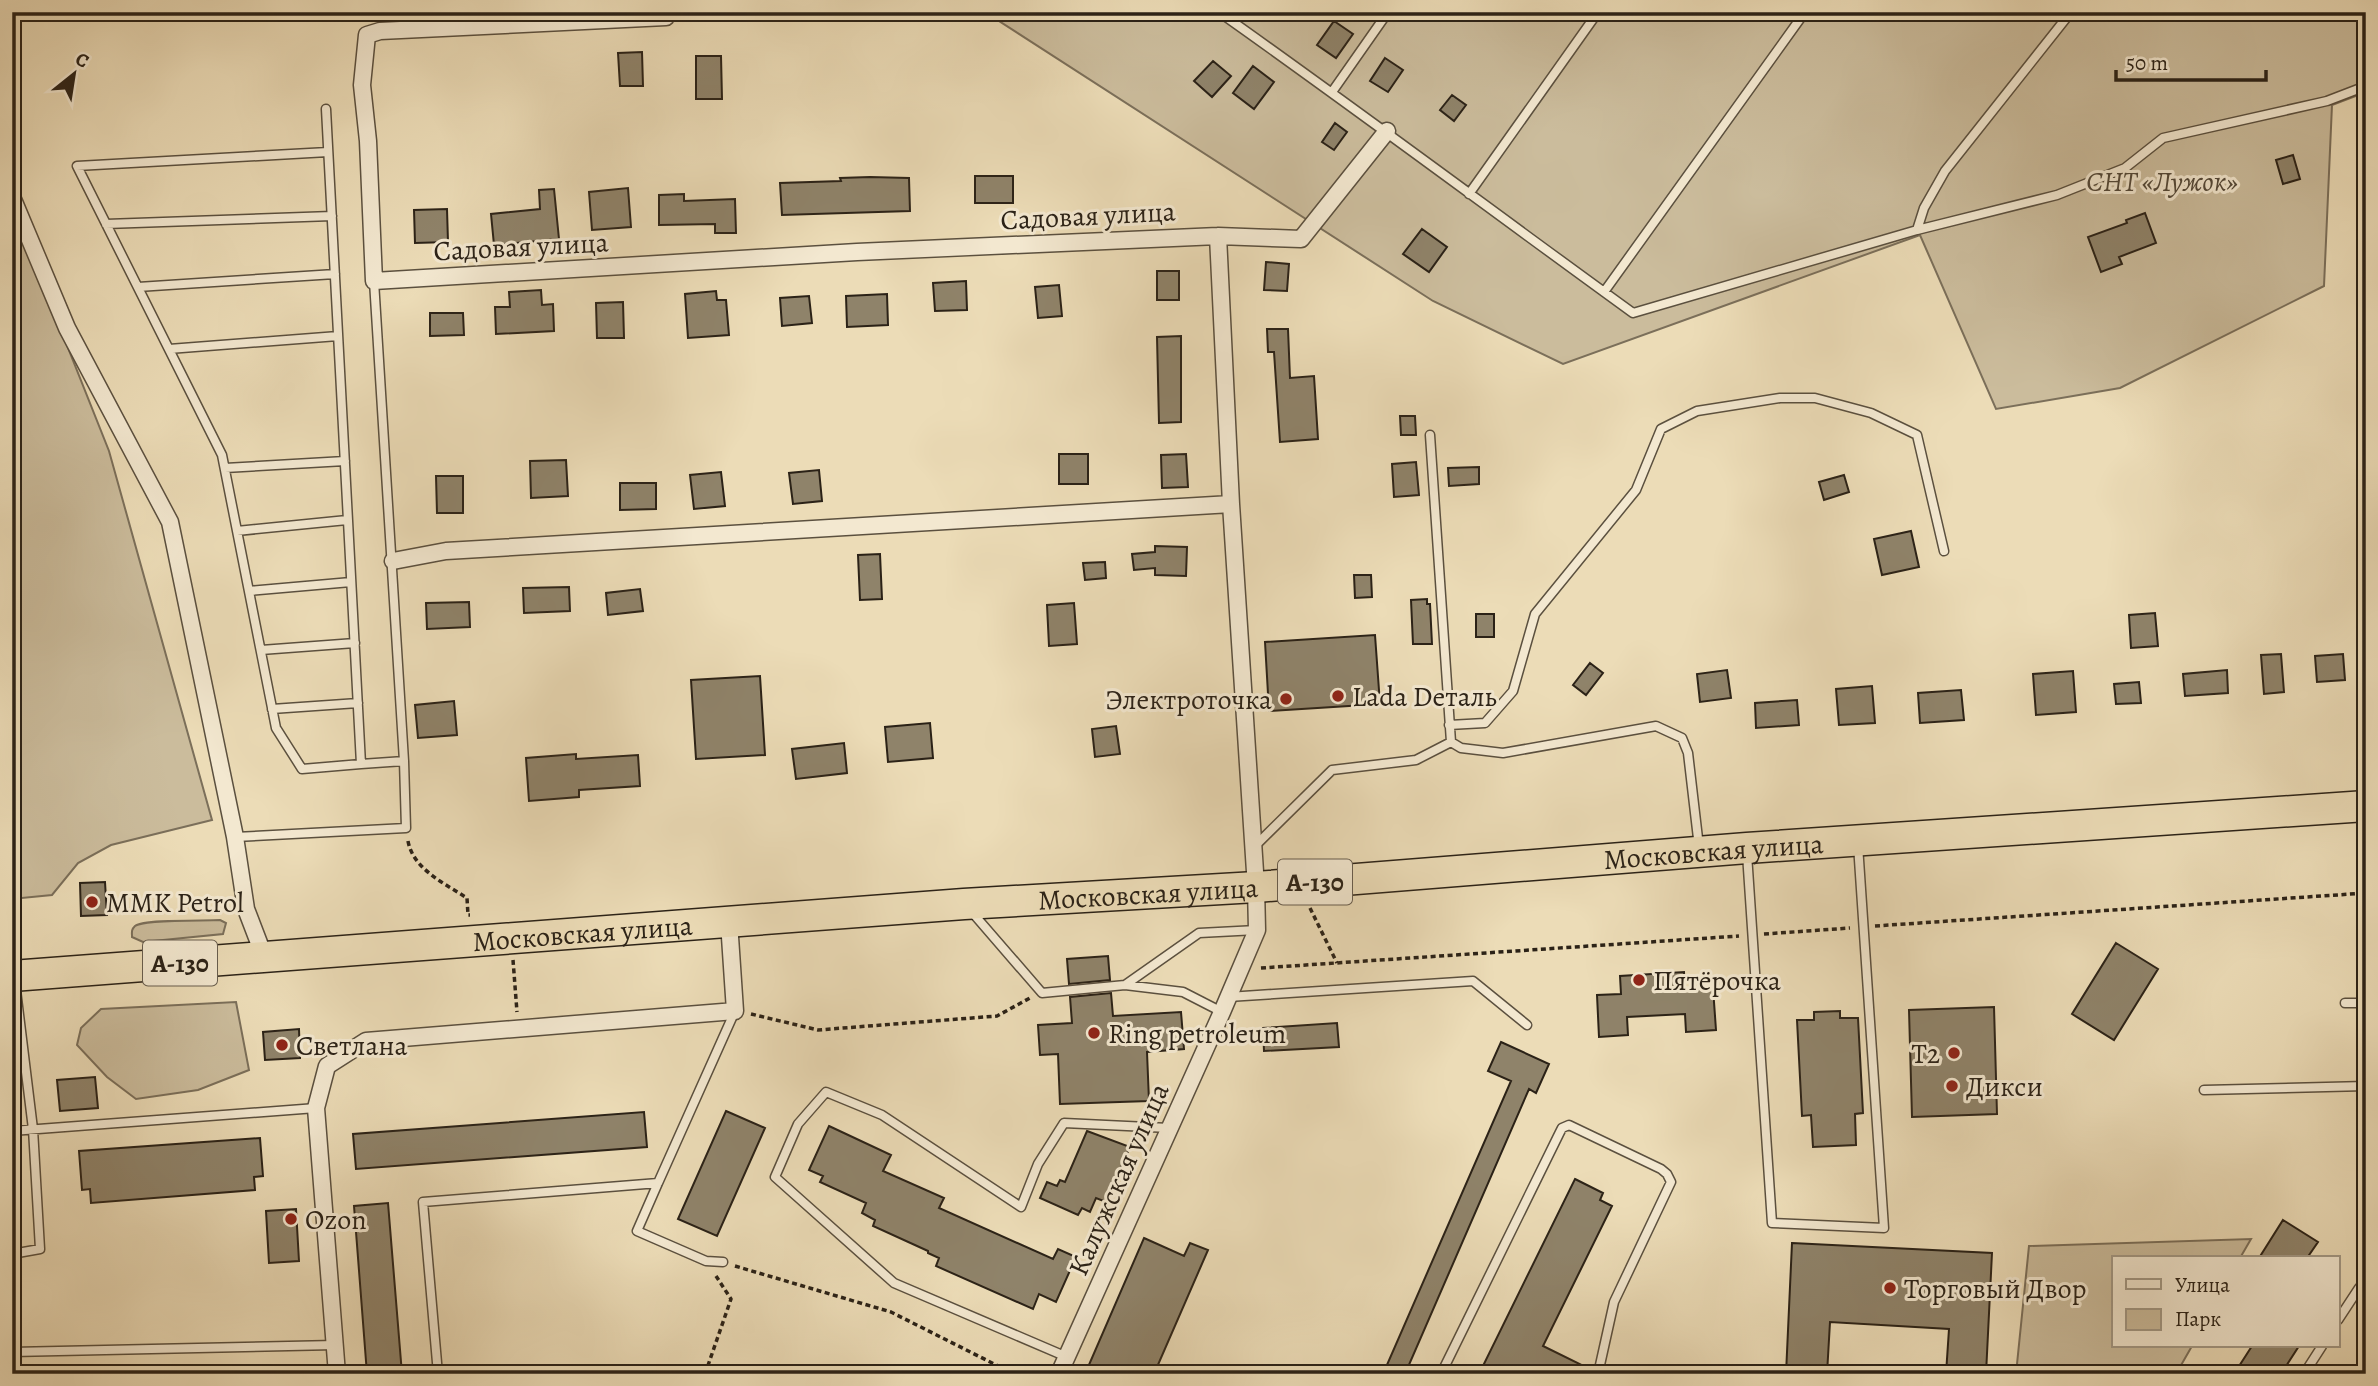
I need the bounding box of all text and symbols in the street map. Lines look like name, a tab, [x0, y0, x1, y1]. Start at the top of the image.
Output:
north arrow	[38, 38, 108, 108]
scale bar	[2116, 38, 2266, 82]
text: С	[70, 46, 94, 74]
text: 50 m	[2126, 49, 2168, 77]
park label: СНТ «Лужок»	[2086, 163, 2238, 201]
street label: Садовая улица	[1000, 192, 1177, 240]
street label: Садовая улица	[433, 223, 610, 271]
place label: Lada Dеталь	[1352, 678, 1497, 716]
place label: Электроточка	[1105, 681, 1272, 719]
marker: Lada Dеталь	[1330, 688, 1346, 704]
marker: Электроточка	[1278, 691, 1294, 707]
street label: Московская улица	[1602, 825, 1825, 879]
road number: А-130	[1278, 860, 1352, 904]
street label: Московская улица	[1037, 869, 1259, 920]
place label: MMK Petrol	[106, 884, 244, 922]
marker: MMK Petrol	[84, 894, 100, 910]
street label: Московская улица	[471, 907, 694, 961]
road number: А-130	[143, 940, 217, 986]
place label: Пятёрочка	[1653, 962, 1781, 1000]
marker: Пятёрочка	[1631, 972, 1647, 988]
place label: Ring petroleum	[1108, 1015, 1286, 1053]
marker: Ring petroleum	[1086, 1025, 1102, 1041]
place label: Светлана	[296, 1027, 408, 1065]
place label: T2	[1911, 1035, 1940, 1073]
marker: Светлана	[274, 1037, 290, 1053]
marker: T2	[1946, 1045, 1962, 1061]
place label: Дикси	[1966, 1068, 2043, 1106]
street label: Калужская улица	[1059, 1077, 1178, 1282]
marker: Дикси	[1944, 1078, 1960, 1094]
place label: Ozon	[305, 1201, 367, 1239]
marker: Ozon	[283, 1211, 299, 1227]
legend	[2112, 1256, 2340, 1348]
place label: Торговый Двор	[1904, 1270, 2086, 1308]
text: Улица	[2175, 1271, 2230, 1299]
marker: Торговый Двор	[1882, 1280, 1898, 1296]
text: Парк	[2175, 1305, 2221, 1333]

